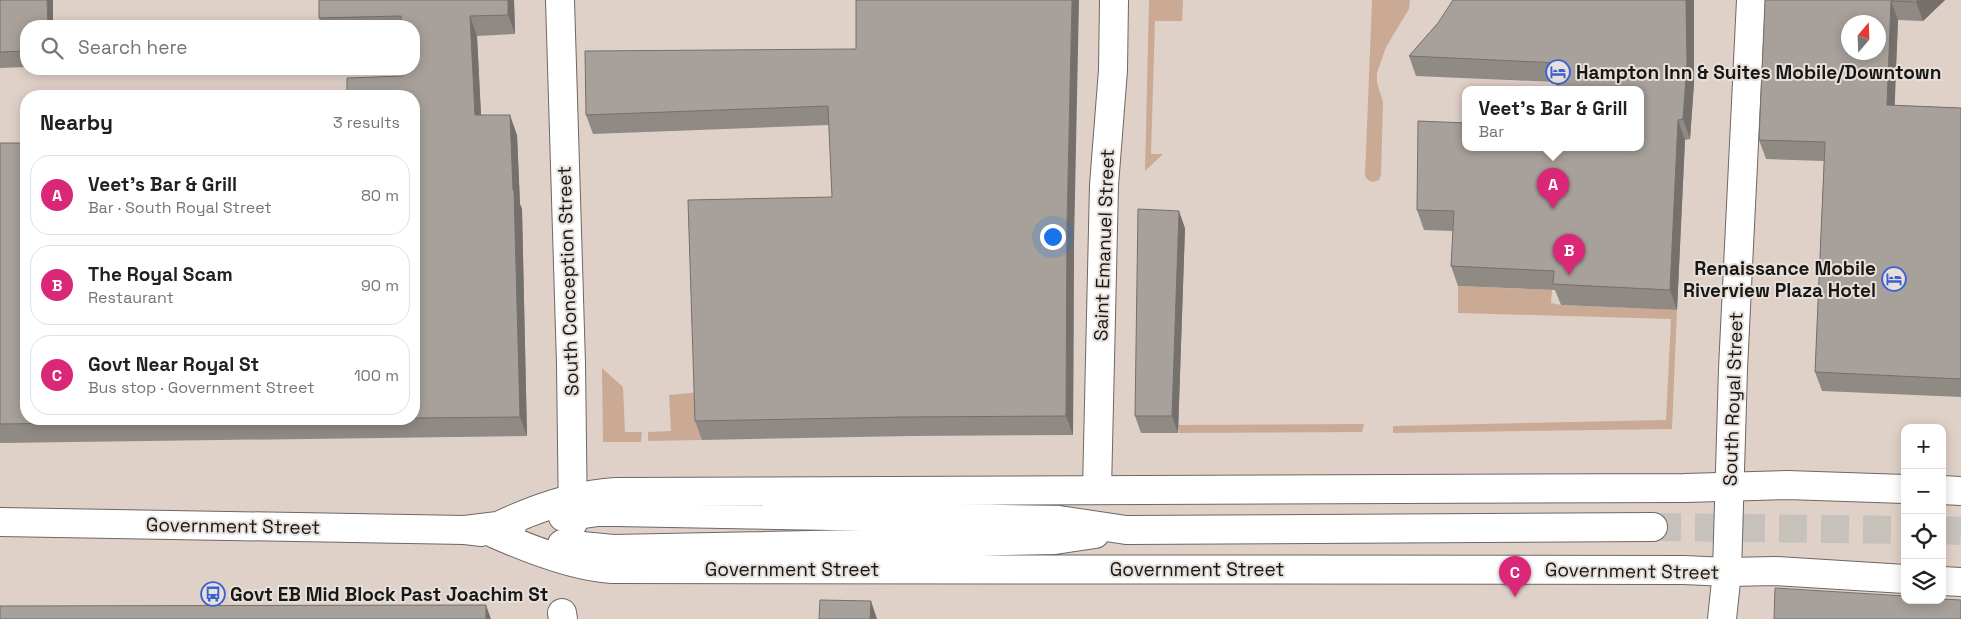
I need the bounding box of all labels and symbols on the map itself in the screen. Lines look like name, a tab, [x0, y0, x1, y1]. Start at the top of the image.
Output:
north arrow	[1841, 15, 1886, 60]
hotel icon: Hampton Inn & Suites Mobile/Downtown	[1545, 59, 1571, 85]
place label: Hampton Inn & Suites Mobile/Downtown	[1576, 60, 1941, 85]
street label: Saint Emanuel Street	[1088, 149, 1120, 341]
street label: South Conception Street	[551, 166, 585, 396]
pin: A	[1537, 168, 1569, 209]
your location	[1040, 224, 1066, 250]
pin: B	[1553, 234, 1585, 275]
place label: Renaissance Mobile Riverview Plaza Hotel	[1683, 256, 1876, 303]
hotel icon: Renaissance Mobile Riverview Plaza Hotel	[1881, 266, 1907, 292]
street label: South Royal Street	[1717, 312, 1749, 486]
street label: Government Street	[146, 512, 320, 540]
pin: C	[1499, 556, 1531, 597]
street label: Government Street	[705, 557, 879, 582]
street label: Government Street	[1110, 557, 1284, 582]
street label: Government Street	[1545, 557, 1719, 585]
bus stop icon: Govt EB Mid Block Past Joachim St	[200, 581, 226, 607]
place label: Govt EB Mid Block Past Joachim St	[230, 582, 548, 607]

